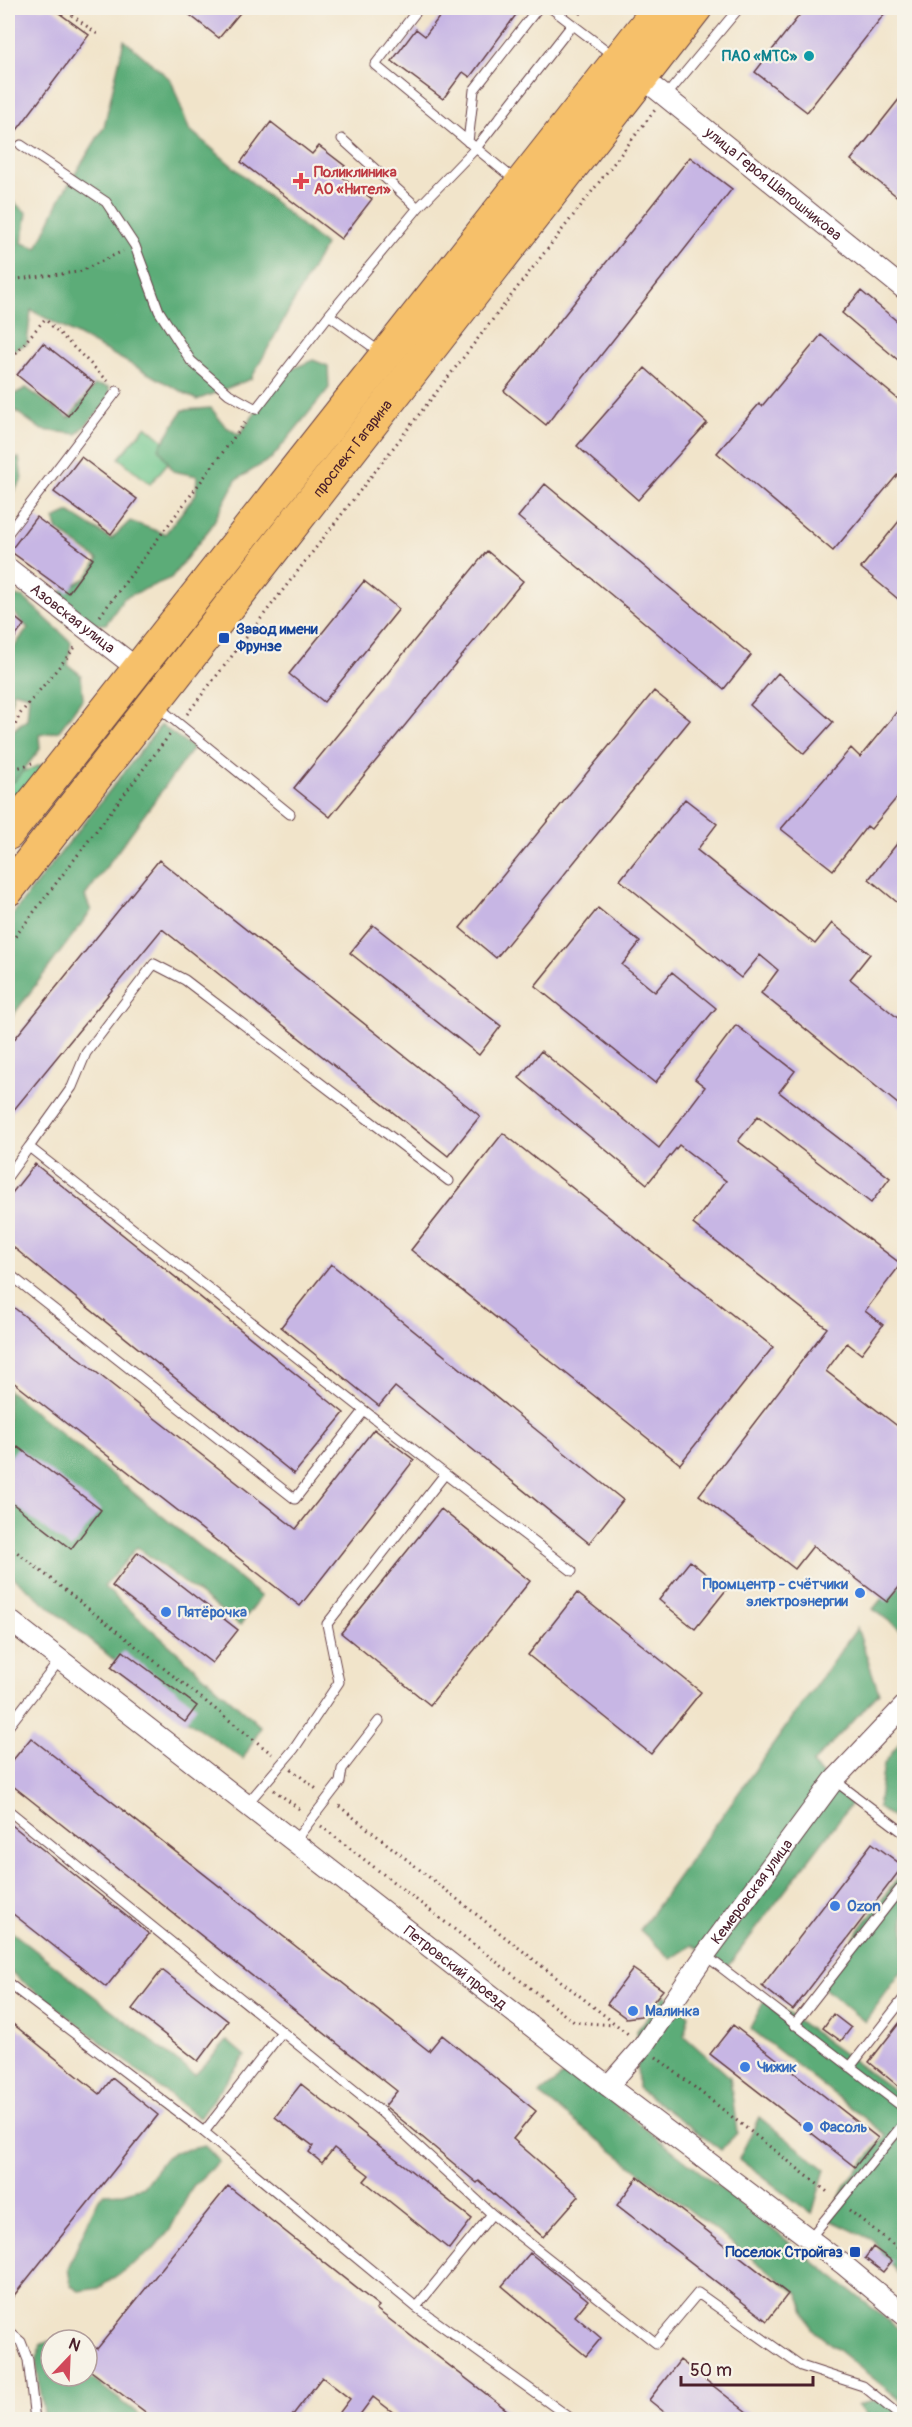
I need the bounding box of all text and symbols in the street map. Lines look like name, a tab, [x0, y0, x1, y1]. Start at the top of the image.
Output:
place label: ПАО «МТС»	[722, 47, 797, 66]
marker: ПАО «МТС»	[802, 49, 816, 63]
street label: улица Героя Шапошникова	[700, 122, 846, 245]
place label: Поликлиника АО «Нител»	[314, 163, 397, 199]
marker: Поликлиника АО «Нител»	[292, 172, 310, 190]
street label: проспект Гагарина	[308, 396, 396, 501]
street label: Азовская улица	[26, 579, 119, 657]
place label: Завод имени Фрунзе	[235, 620, 318, 656]
marker: Завод имени Фрунзе	[217, 631, 231, 645]
place label: Промцентр - счётчики электроэнергии	[703, 1575, 848, 1611]
marker: Промцентр - счётчики электроэнергии	[853, 1586, 867, 1600]
place label: Пятёрочка	[178, 1603, 247, 1622]
marker: Пятёрочка	[159, 1605, 173, 1619]
street label: Кемеровская улица	[707, 1835, 797, 1948]
place label: Ozon	[847, 1897, 881, 1916]
marker: Ozon	[828, 1899, 842, 1913]
street label: Петровский проезд	[400, 1921, 511, 2013]
place label: Малинка	[645, 2002, 700, 2021]
marker: Малинка	[626, 2004, 640, 2018]
place label: Чижик	[757, 2058, 797, 2077]
marker: Чижик	[738, 2060, 752, 2074]
place label: Фасоль	[819, 2118, 868, 2137]
marker: Фасоль	[801, 2120, 815, 2134]
place label: Поселок Стройгаз	[726, 2243, 843, 2262]
marker: Поселок Стройгаз	[848, 2245, 862, 2259]
north arrow	[39, 2328, 99, 2388]
text: N	[66, 2334, 84, 2357]
scale bar	[681, 2349, 813, 2387]
text: 50 m	[690, 2359, 732, 2382]

